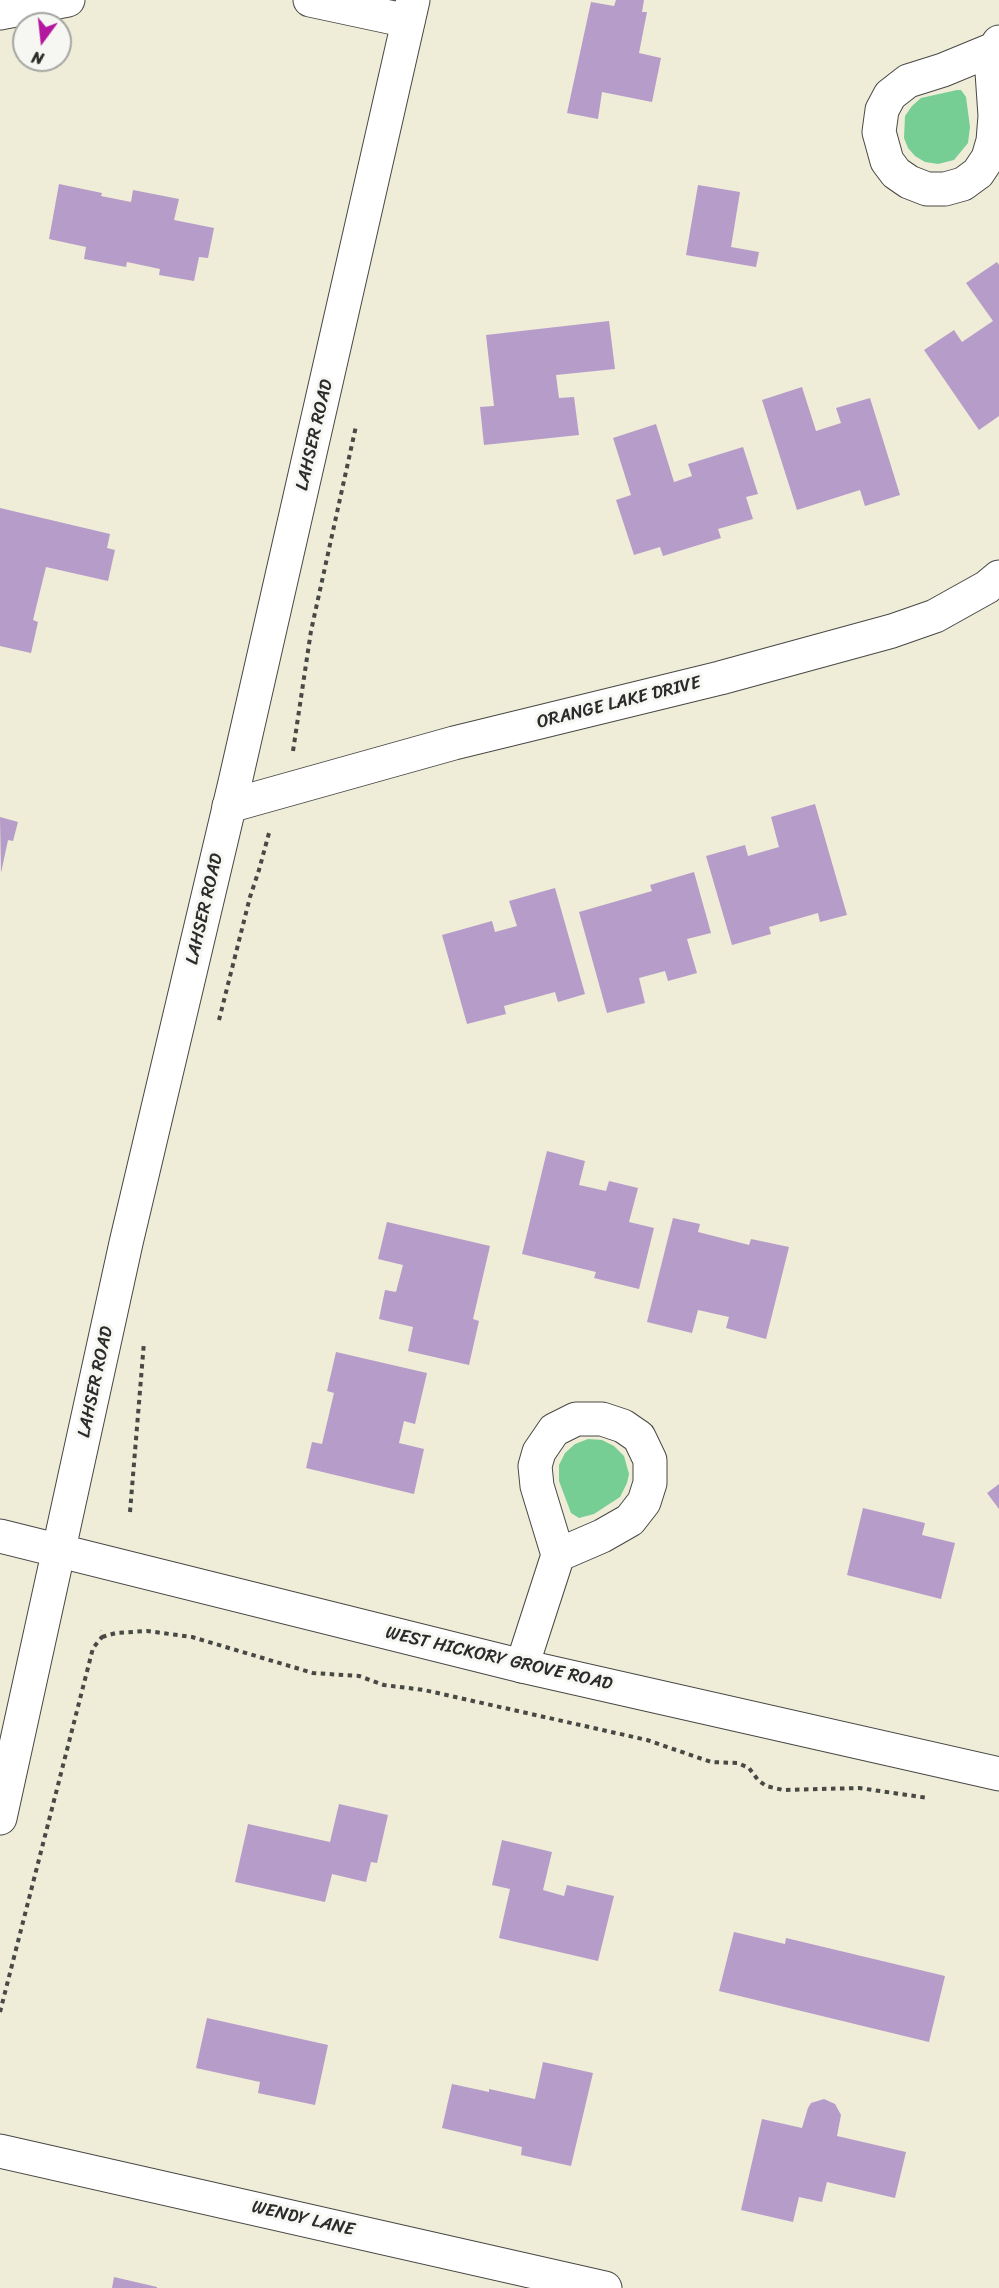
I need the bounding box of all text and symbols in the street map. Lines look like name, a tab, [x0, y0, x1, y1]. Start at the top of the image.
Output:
north arrow	[12, 12, 72, 72]
text: N	[29, 42, 47, 73]
street label: LAHSER ROAD	[292, 377, 338, 493]
street label: ORANGE LAKE DRIVE	[535, 672, 703, 734]
street label: LAHSER ROAD	[182, 851, 228, 967]
street label: LAHSER ROAD	[74, 1324, 118, 1440]
street label: WEST HICKORY GROVE ROAD	[383, 1622, 615, 1696]
street label: WENDY LANE	[250, 2197, 356, 2241]

